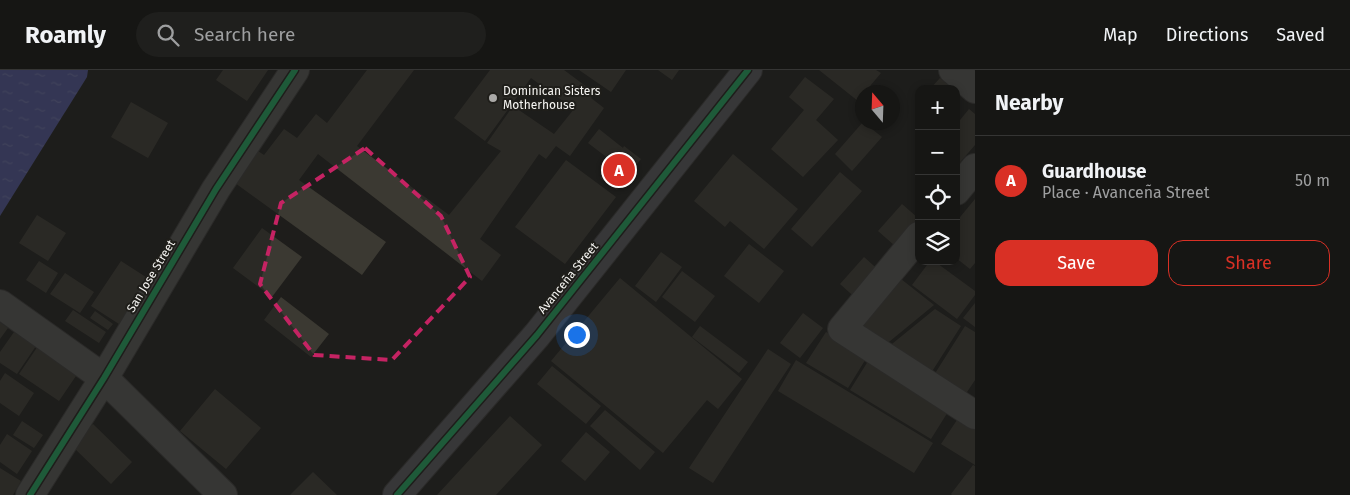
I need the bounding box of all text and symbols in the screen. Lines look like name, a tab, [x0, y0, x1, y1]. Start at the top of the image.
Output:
search box	[136, 12, 486, 57]
text: Roamly	[25, 21, 106, 49]
icon: search	[154, 21, 182, 49]
text: Search here	[194, 23, 295, 46]
text: Map	[1103, 24, 1138, 46]
text: Directions	[1166, 24, 1248, 46]
text: Saved	[1276, 24, 1325, 46]
place label: Dominican Sisters Motherhouse	[503, 84, 601, 112]
north arrow	[855, 85, 900, 130]
map controls	[915, 85, 960, 265]
button: +	[915, 85, 960, 130]
text: Nearby	[995, 90, 1063, 116]
marker: Dominican Sisters Motherhouse	[487, 92, 499, 104]
button: −	[915, 130, 960, 175]
pin: A	[603, 151, 635, 189]
text: Guardhouse	[1042, 160, 1147, 183]
text: A	[1006, 171, 1016, 190]
text: 50 m	[1295, 171, 1330, 190]
button: locate	[915, 175, 960, 220]
text: Place · Avanceña Street	[1042, 183, 1209, 202]
button: layers	[915, 220, 960, 265]
street label: San Jose Street	[124, 237, 178, 315]
street label: Avanceña Street	[535, 239, 601, 316]
button: Save	[995, 240, 1158, 286]
button: Share	[1168, 240, 1330, 286]
your location	[564, 322, 590, 348]

